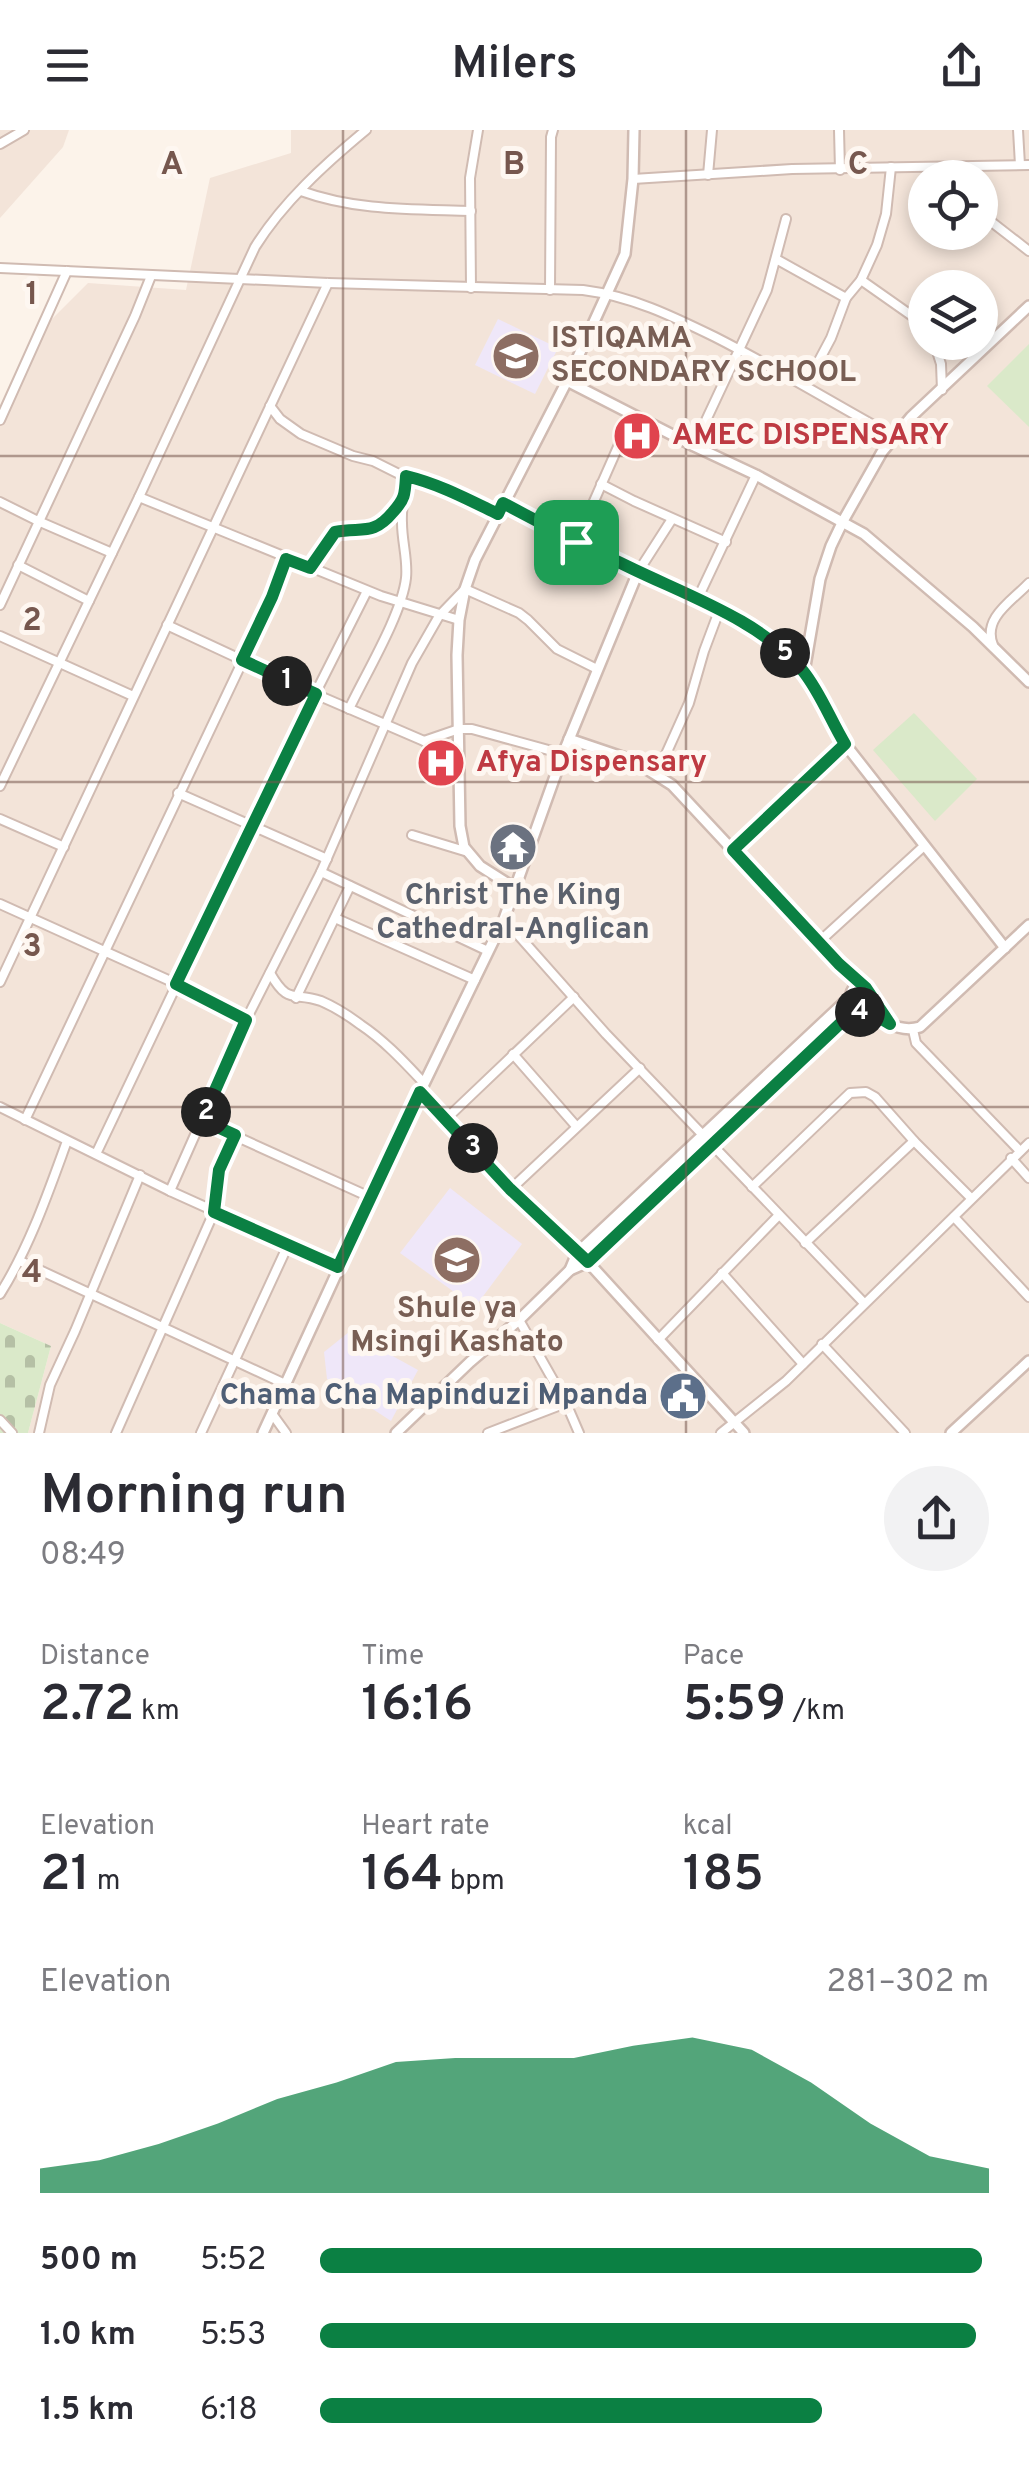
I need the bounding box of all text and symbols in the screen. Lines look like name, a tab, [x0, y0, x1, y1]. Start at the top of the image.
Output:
text: Milers	[451, 37, 578, 94]
icon: menu	[40, 38, 95, 93]
icon: share	[934, 38, 989, 93]
text: A	[161, 146, 183, 186]
text: B	[503, 146, 525, 186]
text: C	[848, 146, 868, 186]
map controls	[908, 160, 998, 360]
button: locate	[908, 160, 998, 250]
button: layers	[908, 270, 998, 360]
text: 1	[26, 276, 38, 316]
place label: ISTIQAMA SECONDARY SCHOOL	[551, 321, 856, 392]
school or university icon: ISTIQAMA SECONDARY SCHOOL	[490, 330, 542, 382]
hospital icon: AMEC DISPENSARY	[611, 410, 663, 462]
place label: AMEC DISPENSARY	[672, 418, 949, 455]
pin	[534, 500, 619, 585]
icon: arrive	[549, 515, 604, 570]
text: 2	[22, 602, 42, 642]
pin: 5	[760, 628, 810, 678]
text: 5	[776, 635, 794, 671]
pin: 1	[262, 656, 312, 706]
text: 1	[281, 663, 293, 699]
hospital icon: Afya Dispensary	[415, 737, 467, 789]
place label: Afya Dispensary	[476, 745, 707, 782]
temple icon: Christ The King Cathedral-Anglican	[487, 821, 539, 873]
place label: Christ The King Cathedral-Anglican	[376, 878, 650, 949]
text: 3	[22, 928, 42, 968]
pin: 4	[835, 987, 885, 1037]
text: 4	[851, 994, 869, 1030]
pin: 2	[181, 1087, 231, 1137]
text: 2	[197, 1094, 215, 1130]
pin: 3	[448, 1123, 498, 1173]
text: 3	[465, 1130, 481, 1166]
school or university icon: Shule ya Msingi Kashato	[431, 1234, 483, 1286]
text: 4	[22, 1254, 42, 1294]
place label: Shule ya Msingi Kashato	[350, 1291, 564, 1362]
public building icon: Chama Cha Mapinduzi Mpanda	[657, 1370, 709, 1422]
place label: Chama Cha Mapinduzi Mpanda	[220, 1378, 648, 1415]
text: Morning run	[40, 1463, 348, 1533]
button: share	[884, 1466, 989, 1571]
text: 08:49	[40, 1536, 126, 1576]
text: Distance	[40, 1639, 150, 1675]
text: Time	[361, 1639, 424, 1675]
text: Pace	[683, 1639, 744, 1675]
text: 2.72	[40, 1675, 134, 1738]
text: 16:16	[361, 1675, 473, 1738]
text: 5:59	[683, 1675, 786, 1738]
text: km	[134, 1694, 180, 1730]
text: /km	[786, 1694, 845, 1730]
text: Elevation	[40, 1809, 155, 1845]
text: Heart rate	[361, 1809, 489, 1845]
text: kcal	[683, 1809, 732, 1845]
text: 21	[40, 1845, 90, 1908]
text: 164	[361, 1845, 443, 1908]
text: 185	[683, 1845, 764, 1908]
text: m	[90, 1864, 120, 1900]
text: bpm	[443, 1864, 505, 1900]
text: Elevation	[40, 1963, 172, 2003]
text: 281–302 m	[827, 1963, 989, 2003]
text: 500 m	[40, 2241, 138, 2281]
text: 5:52	[200, 2241, 266, 2281]
text: 1.0 km	[40, 2316, 136, 2356]
text: 5:53	[200, 2316, 266, 2356]
text: 1.5 km	[40, 2391, 134, 2431]
text: 6:18	[200, 2391, 258, 2431]

